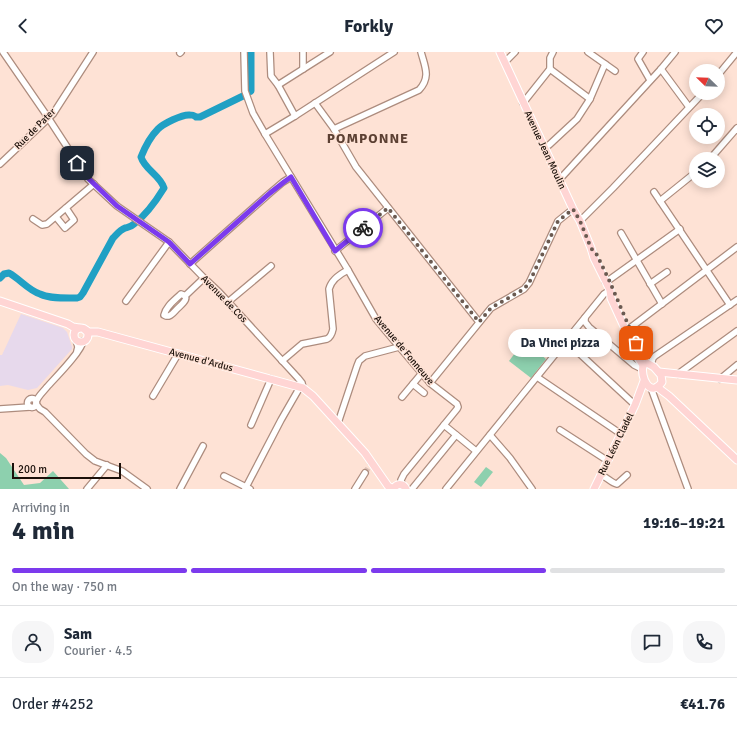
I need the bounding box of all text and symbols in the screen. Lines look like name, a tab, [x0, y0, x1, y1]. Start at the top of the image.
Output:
icon: back	[12, 15, 34, 37]
text: Forkly	[344, 15, 393, 37]
icon: heart	[703, 15, 725, 37]
north arrow	[689, 64, 725, 100]
map controls	[689, 64, 725, 188]
street label: Rue de Pater	[12, 106, 58, 152]
button: locate	[689, 108, 725, 144]
street label: Avenue Jean Moulin	[521, 109, 569, 191]
district label: POMPONNE	[327, 130, 409, 147]
pin	[60, 146, 94, 180]
icon: home	[66, 152, 88, 174]
button: layers	[689, 152, 725, 188]
courier	[343, 208, 383, 248]
icon: bike	[352, 217, 374, 239]
street label: Avenue de Cos	[198, 273, 250, 326]
street label: Avenue de Fonneuve	[371, 313, 437, 387]
pin	[619, 326, 653, 360]
callout: Da Vinci pizza	[508, 329, 612, 357]
icon: bag	[625, 332, 647, 354]
text: Da Vinci pizza	[520, 335, 600, 351]
street label: Avenue d'Ardus	[168, 346, 235, 374]
street label: Rue Léon Cladel	[596, 411, 636, 477]
scale bar	[12, 461, 121, 480]
text: 200 m	[18, 463, 47, 476]
text: Arriving in	[12, 500, 70, 516]
text: 19:16–19:21	[643, 514, 725, 532]
text: 4 min	[12, 515, 75, 547]
text: On the way · 750 m	[12, 579, 117, 595]
button: person	[12, 621, 54, 663]
button: chat	[631, 621, 673, 663]
button: phone	[683, 621, 725, 663]
text: Sam	[64, 625, 92, 643]
text: Courier · 4.5	[64, 643, 133, 659]
text: Order #4252	[12, 695, 94, 713]
text: €41.76	[680, 695, 725, 713]

